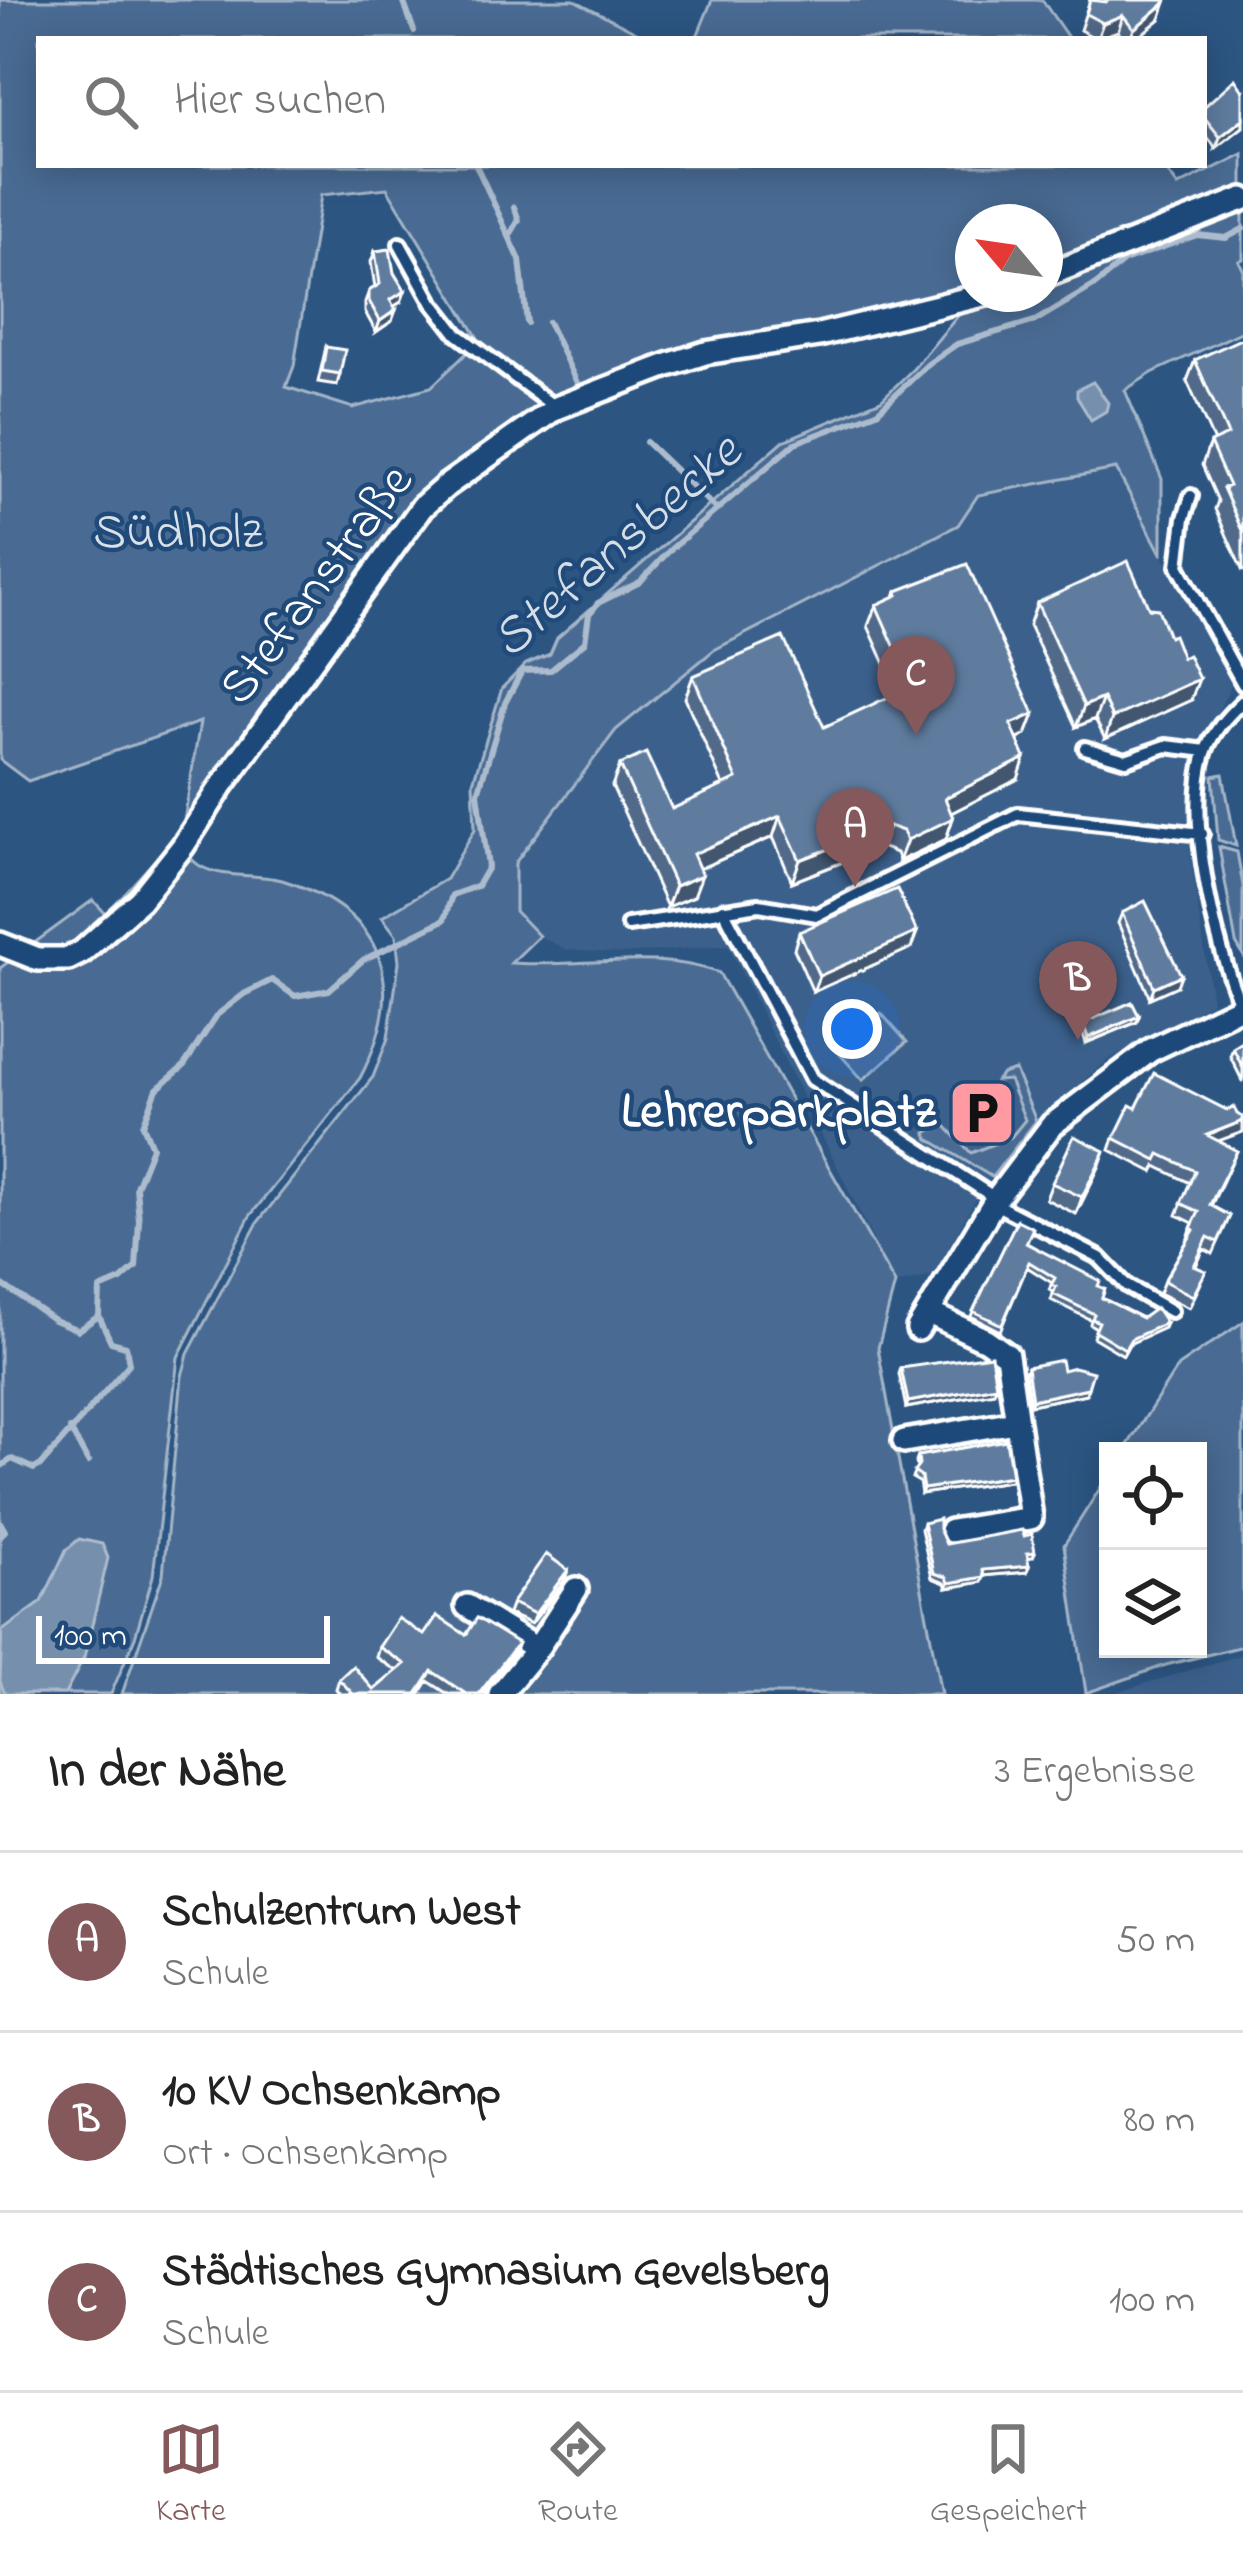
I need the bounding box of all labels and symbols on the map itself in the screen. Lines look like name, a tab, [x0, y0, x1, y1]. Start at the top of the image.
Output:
north arrow	[955, 204, 1063, 312]
water label: Stefansbecke	[475, 415, 763, 679]
street label: Stefanstraße	[202, 449, 434, 722]
park label: Südholz	[93, 497, 263, 572]
pin: C	[877, 636, 955, 735]
pin: A	[816, 788, 894, 887]
pin: B	[1039, 941, 1117, 1040]
your location	[822, 999, 882, 1059]
place label: Lehrerparkplatz	[621, 1076, 938, 1151]
parking icon: Lehrerparkplatz	[947, 1078, 1017, 1148]
scale bar	[36, 1610, 330, 1663]

